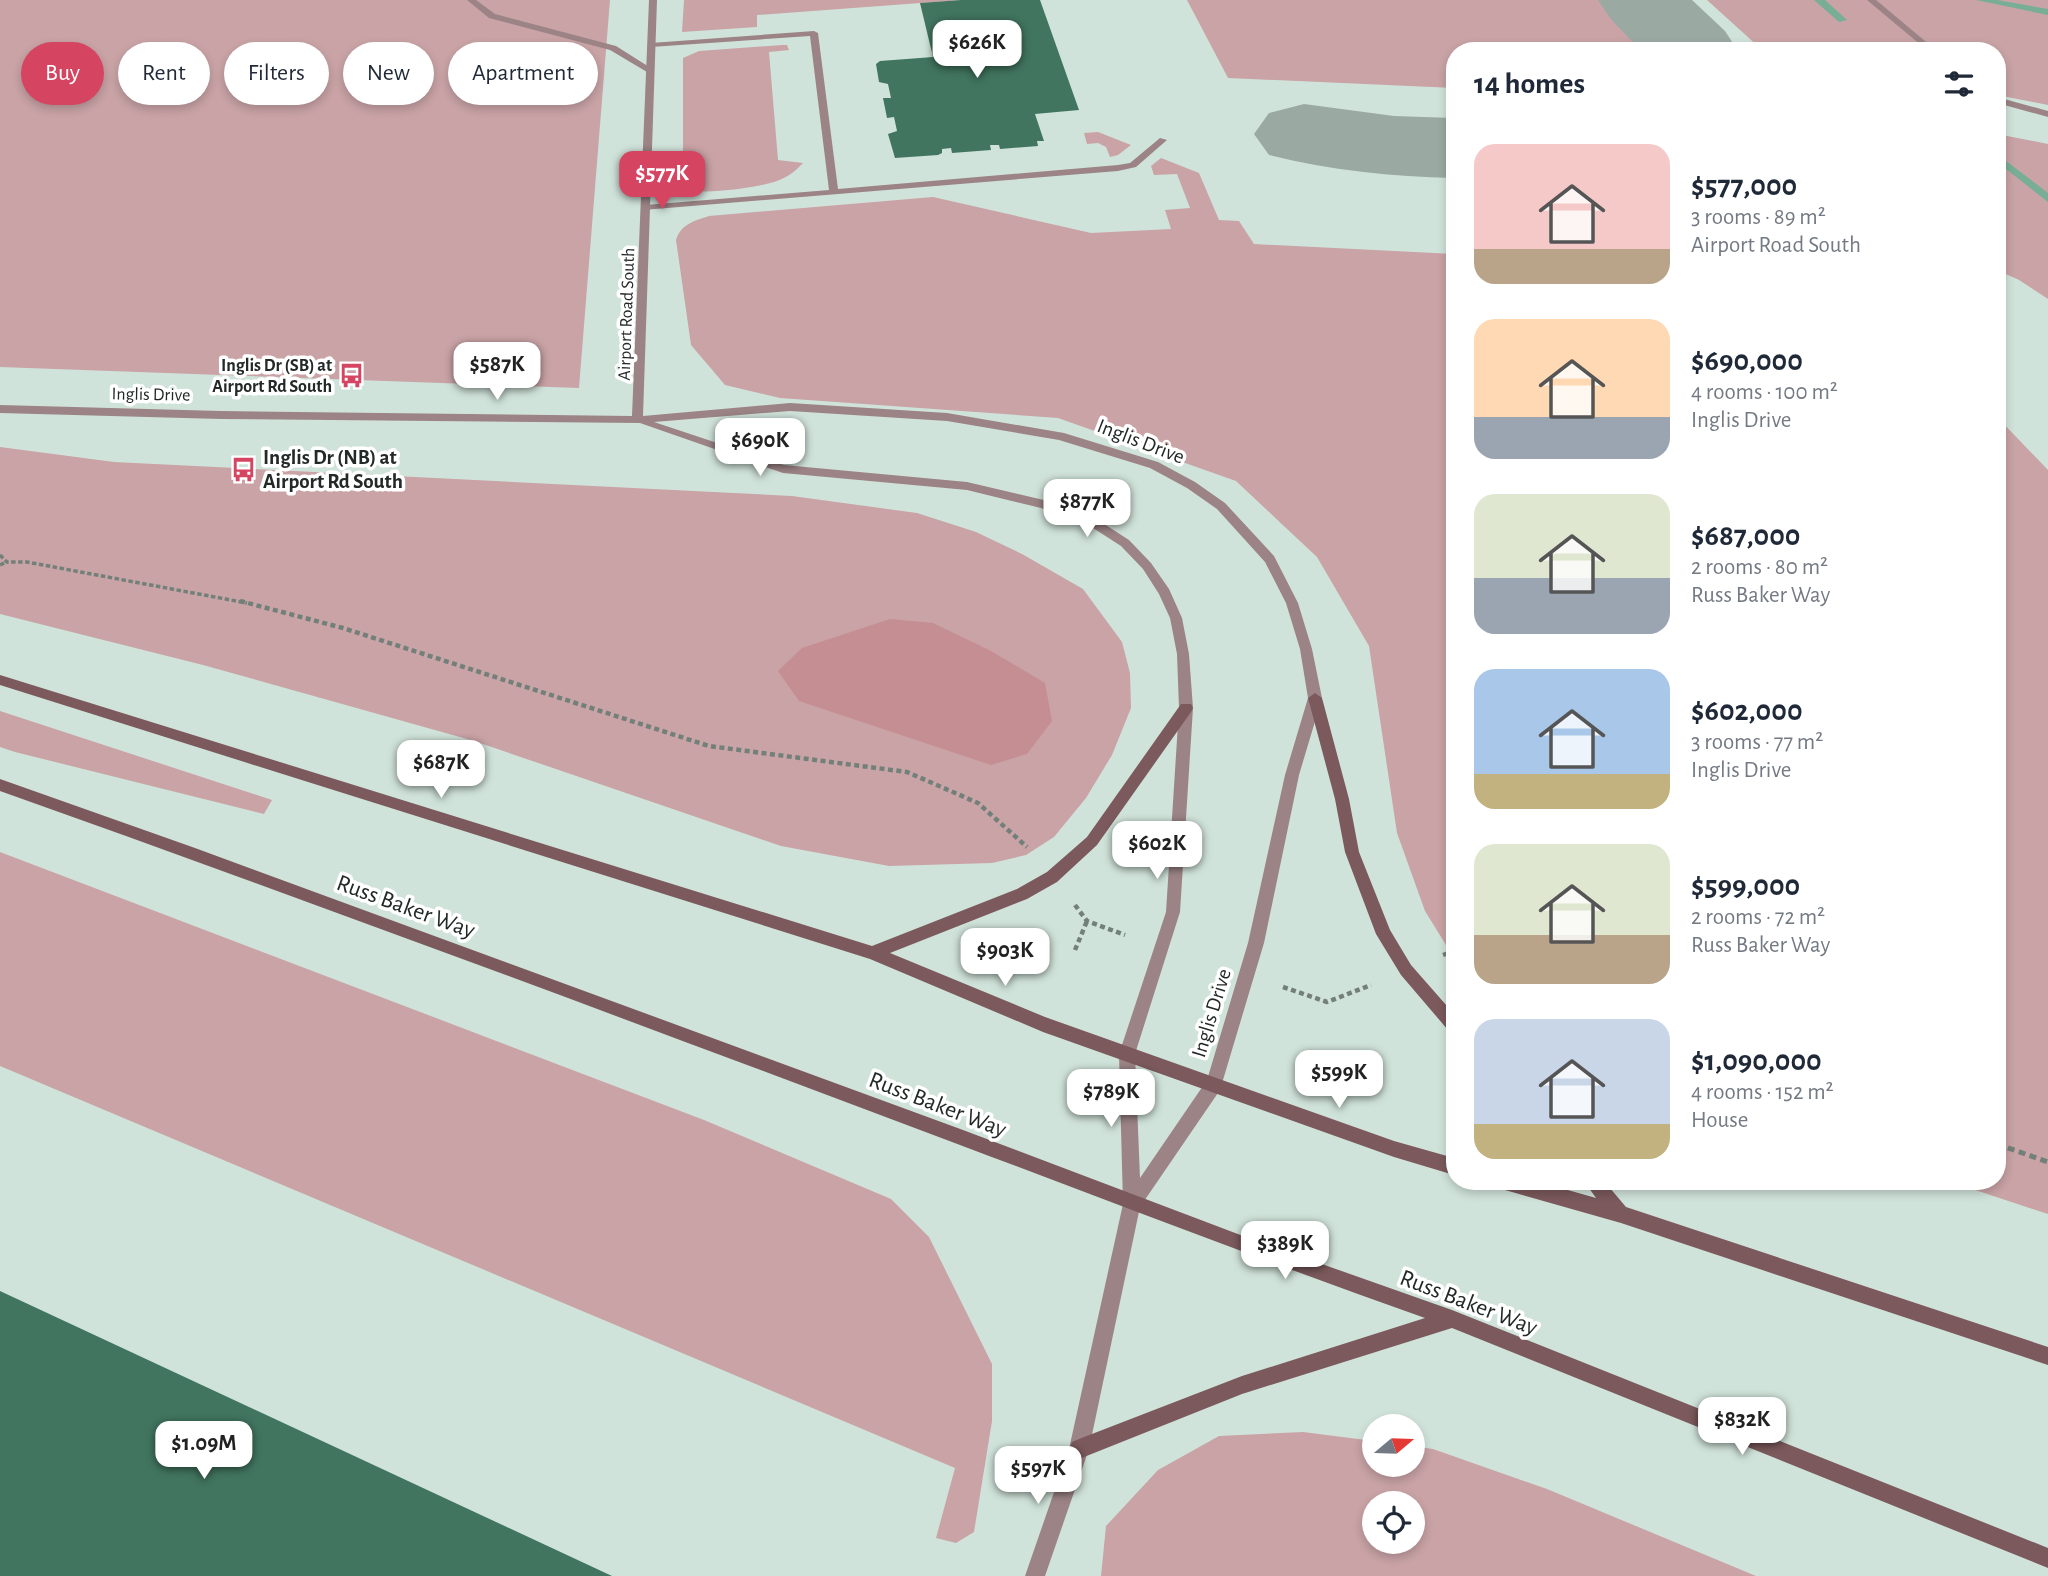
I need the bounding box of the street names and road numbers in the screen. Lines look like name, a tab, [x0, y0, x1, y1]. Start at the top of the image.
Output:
street label: Airport Road South	[616, 247, 638, 381]
street label: Inglis Drive	[112, 385, 190, 405]
street label: Inglis Drive	[1094, 415, 1187, 468]
street label: Russ Baker Way	[333, 871, 478, 943]
street label: Inglis Drive	[1188, 966, 1235, 1060]
street label: Russ Baker Way	[866, 1068, 1010, 1142]
street label: Russ Baker Way	[1397, 1266, 1541, 1340]

